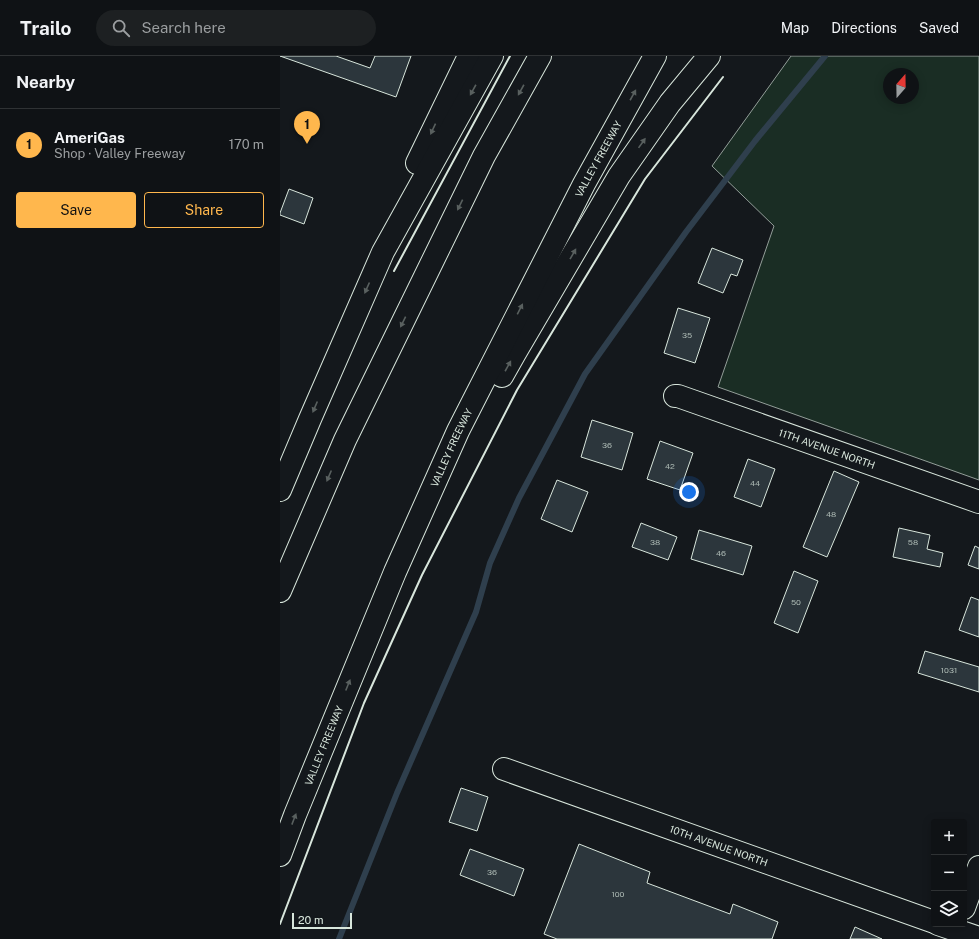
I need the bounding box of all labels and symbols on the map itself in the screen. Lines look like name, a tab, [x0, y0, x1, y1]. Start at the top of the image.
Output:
north arrow	[883, 68, 919, 104]
one-way arrow	[469, 84, 476, 96]
one-way arrow	[518, 84, 524, 96]
one-way arrow	[629, 90, 636, 101]
pin: 1	[294, 111, 320, 144]
street label: VALLEY FREEWAY	[572, 119, 624, 199]
one-way arrow	[430, 123, 436, 134]
one-way arrow	[638, 138, 646, 148]
one-way arrow	[457, 199, 463, 211]
one-way arrow	[570, 248, 577, 260]
one-way arrow	[364, 282, 370, 293]
one-way arrow	[517, 304, 523, 315]
one-way arrow	[400, 316, 406, 327]
house number: 35	[682, 330, 692, 340]
one-way arrow	[504, 360, 511, 372]
one-way arrow	[311, 401, 317, 413]
street label: VALLEY FREEWAY	[428, 406, 475, 489]
street label: 11TH AVENUE NORTH	[777, 426, 877, 471]
house number: 36	[602, 440, 612, 450]
house number: 42	[665, 461, 675, 471]
one-way arrow	[326, 470, 332, 482]
house number: 44	[750, 478, 760, 488]
your location	[679, 482, 699, 502]
house number: 48	[826, 509, 836, 519]
house number: 38	[650, 537, 660, 547]
house number: 58	[908, 537, 918, 547]
house number: 46	[716, 548, 726, 558]
house number: 50	[791, 597, 801, 607]
house number: 1031	[941, 665, 957, 675]
one-way arrow	[346, 679, 352, 691]
street label: VALLEY FREEWAY	[302, 704, 345, 787]
one-way arrow	[291, 812, 297, 824]
street label: 10TH AVENUE NORTH	[668, 822, 770, 868]
house number: 36	[487, 867, 497, 877]
house number: 100	[612, 889, 625, 899]
scale bar	[292, 911, 352, 930]

